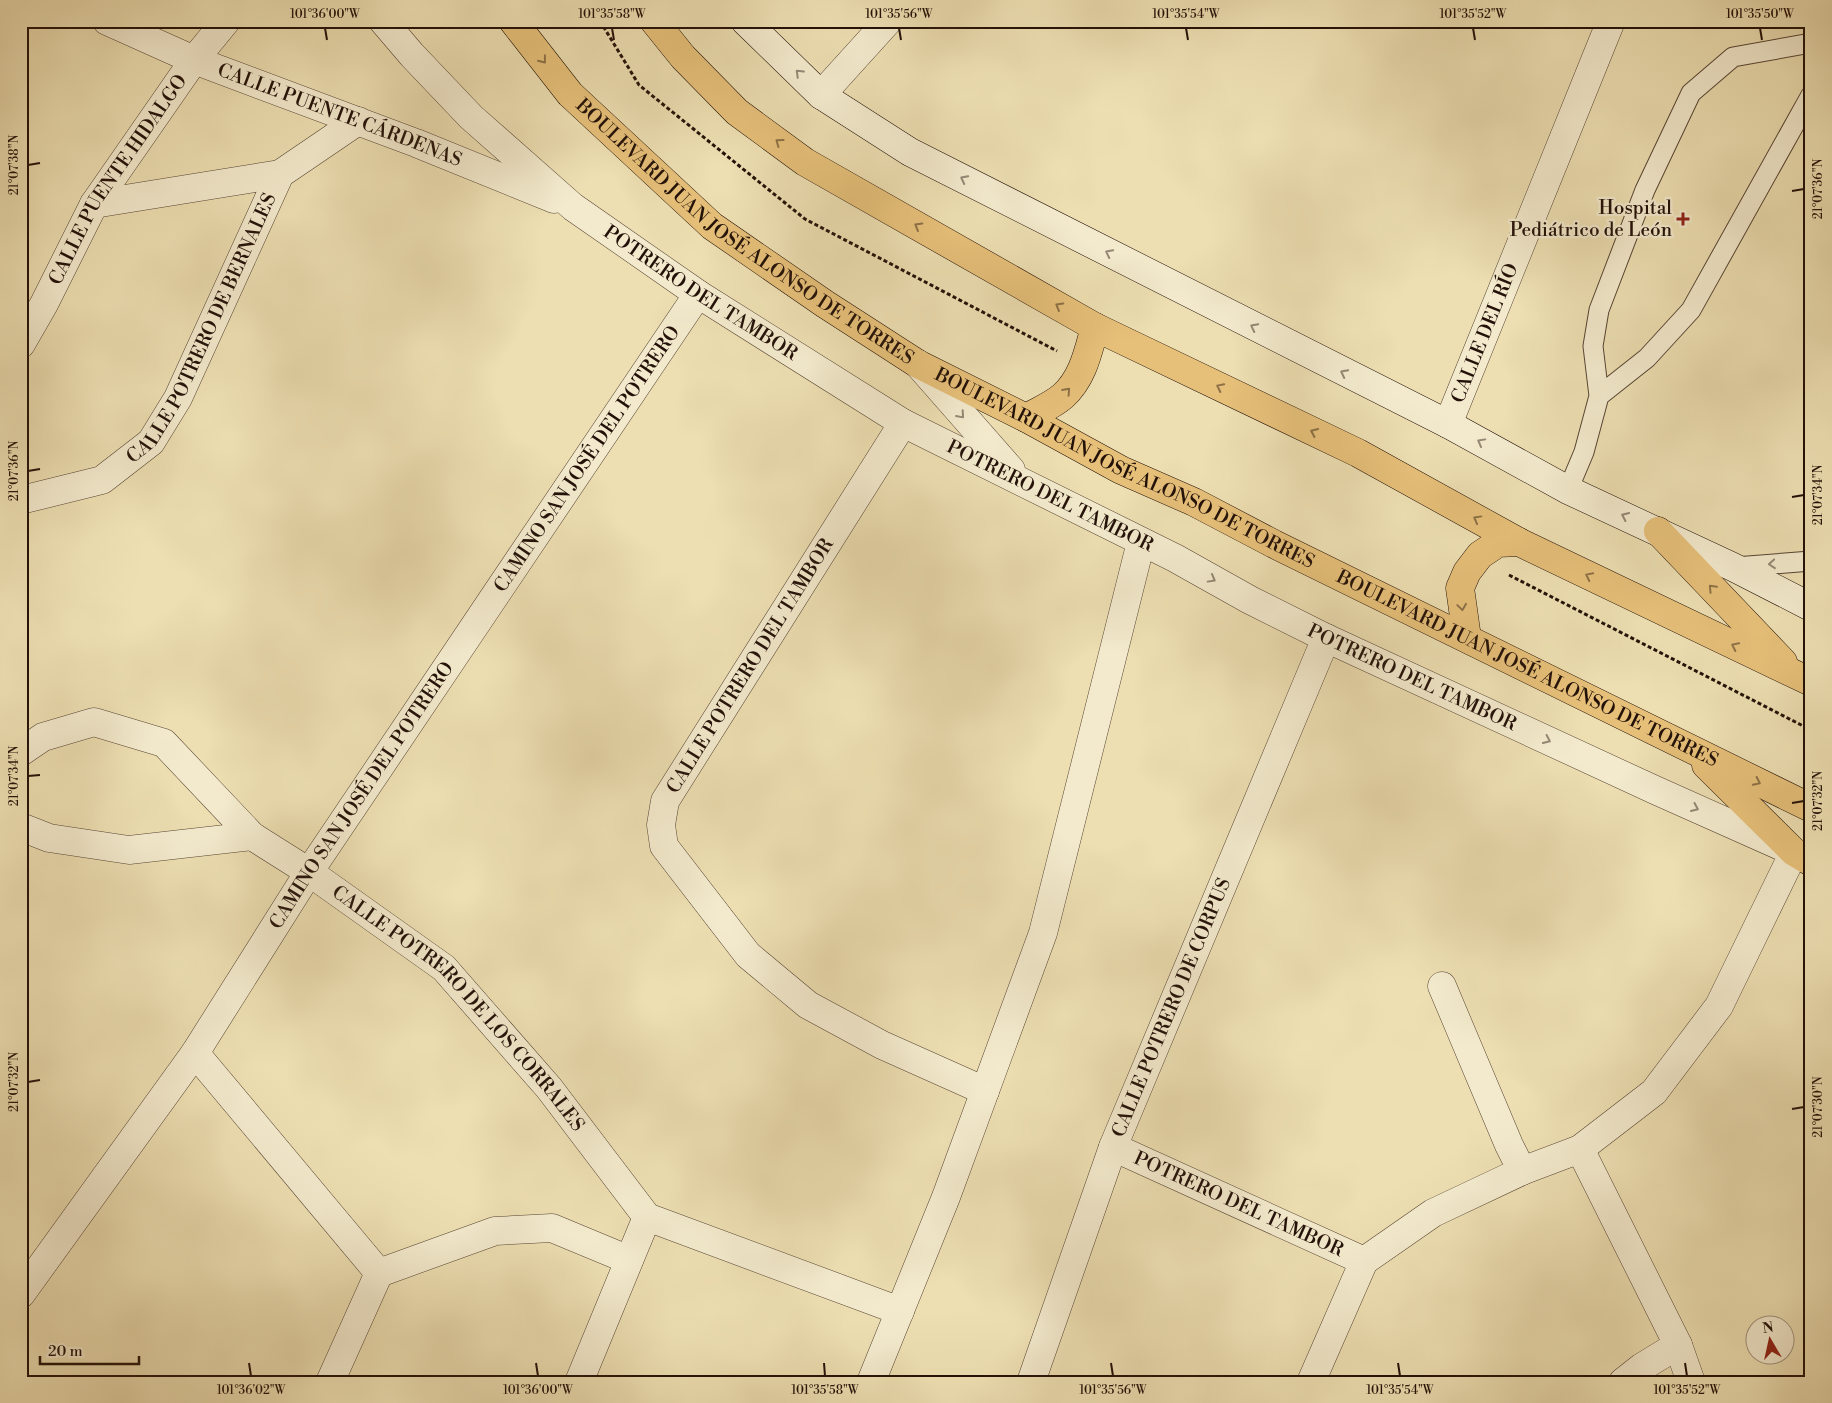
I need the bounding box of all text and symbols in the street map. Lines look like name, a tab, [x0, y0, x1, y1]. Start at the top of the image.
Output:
text: 101°36'00"W	[290, 7, 361, 22]
text: 101°35'58"W	[578, 7, 647, 22]
text: 101°35'56"W	[865, 7, 934, 22]
text: 101°35'54"W	[1152, 7, 1221, 22]
text: 101°35'52"W	[1440, 7, 1508, 22]
text: 101°35'50"W	[1726, 7, 1795, 22]
one-way arrow	[538, 54, 546, 63]
street label: CALLE PUENTE CÁRDENAS	[214, 58, 465, 172]
street label: CALLE PUENTE HIDALGO	[43, 70, 192, 289]
one-way arrow	[795, 70, 804, 79]
street label: BOULEVARD JUAN JOSÉ ALONSO DE TORRES	[570, 93, 918, 370]
text: 21°07'38"N	[7, 135, 22, 195]
one-way arrow	[776, 140, 785, 148]
text: 21°07'36"N	[1811, 159, 1826, 219]
one-way arrow	[960, 175, 969, 185]
street label: CALLE POTRERO DE BERNALES	[121, 189, 282, 469]
place label: Hospital Pediátrico de León	[1510, 196, 1672, 242]
marker: Hospital Pediátrico de León	[1676, 212, 1690, 226]
street label: POTRERO DEL TAMBOR	[599, 220, 803, 366]
one-way arrow	[915, 222, 924, 232]
one-way arrow	[1105, 249, 1114, 259]
street label: CALLE DEL RÍO	[1446, 260, 1524, 406]
one-way arrow	[1056, 303, 1065, 313]
street label: CAMINO SAN JOSÉ DEL POTRERO	[489, 321, 685, 597]
one-way arrow	[1250, 323, 1259, 333]
street label: BOULEVARD JUAN JOSÉ ALONSO DE TORRES	[930, 362, 1318, 574]
one-way arrow	[1340, 369, 1349, 379]
one-way arrow	[1216, 383, 1225, 393]
one-way arrow	[1061, 388, 1070, 397]
one-way arrow	[956, 409, 965, 418]
one-way arrow	[1310, 428, 1319, 438]
street label: POTRERO DEL TAMBOR	[943, 435, 1158, 558]
one-way arrow	[1477, 438, 1486, 448]
text: 21°07'36"N	[7, 441, 22, 501]
text: 21°07'34"N	[1811, 465, 1826, 525]
one-way arrow	[1621, 512, 1630, 523]
one-way arrow	[1473, 515, 1482, 525]
street label: CALLE POTRERO DEL TAMBOR	[661, 533, 839, 798]
one-way arrow	[1768, 558, 1776, 569]
street label: BOULEVARD JUAN JOSÉ ALONSO DE TORRES	[1332, 564, 1722, 773]
one-way arrow	[1585, 571, 1594, 582]
one-way arrow	[1207, 573, 1216, 583]
one-way arrow	[1709, 585, 1718, 594]
one-way arrow	[1457, 602, 1467, 611]
street label: POTRERO DEL TAMBOR	[1303, 619, 1521, 737]
one-way arrow	[1732, 642, 1741, 652]
street label: CAMINO SAN JOSÉ DEL POTRERO	[264, 657, 459, 934]
one-way arrow	[1542, 734, 1551, 744]
text: 21°07'34"N	[7, 746, 22, 806]
text: 21°07'32"N	[1811, 771, 1826, 831]
one-way arrow	[1752, 776, 1761, 786]
one-way arrow	[1690, 801, 1699, 812]
street label: CALLE POTRERO DE CORPUS	[1106, 874, 1236, 1141]
street label: CALLE POTRERO DE LOS CORRALES	[327, 880, 590, 1136]
text: 21°07'32"N	[7, 1052, 22, 1112]
text: 21°07'30"N	[1811, 1076, 1826, 1138]
street label: POTRERO DEL TAMBOR	[1130, 1146, 1348, 1262]
north arrow	[1744, 1316, 1794, 1366]
text: N	[1761, 1318, 1775, 1338]
scale bar	[40, 1333, 139, 1365]
text: 20 m	[48, 1342, 83, 1361]
text: 101°36'02"W	[217, 1383, 286, 1398]
text: 101°36'00"W	[503, 1383, 574, 1398]
text: 101°35'58"W	[791, 1383, 860, 1398]
text: 101°35'56"W	[1079, 1383, 1148, 1398]
text: 101°35'54"W	[1366, 1383, 1435, 1398]
text: 101°35'52"W	[1654, 1383, 1722, 1398]

